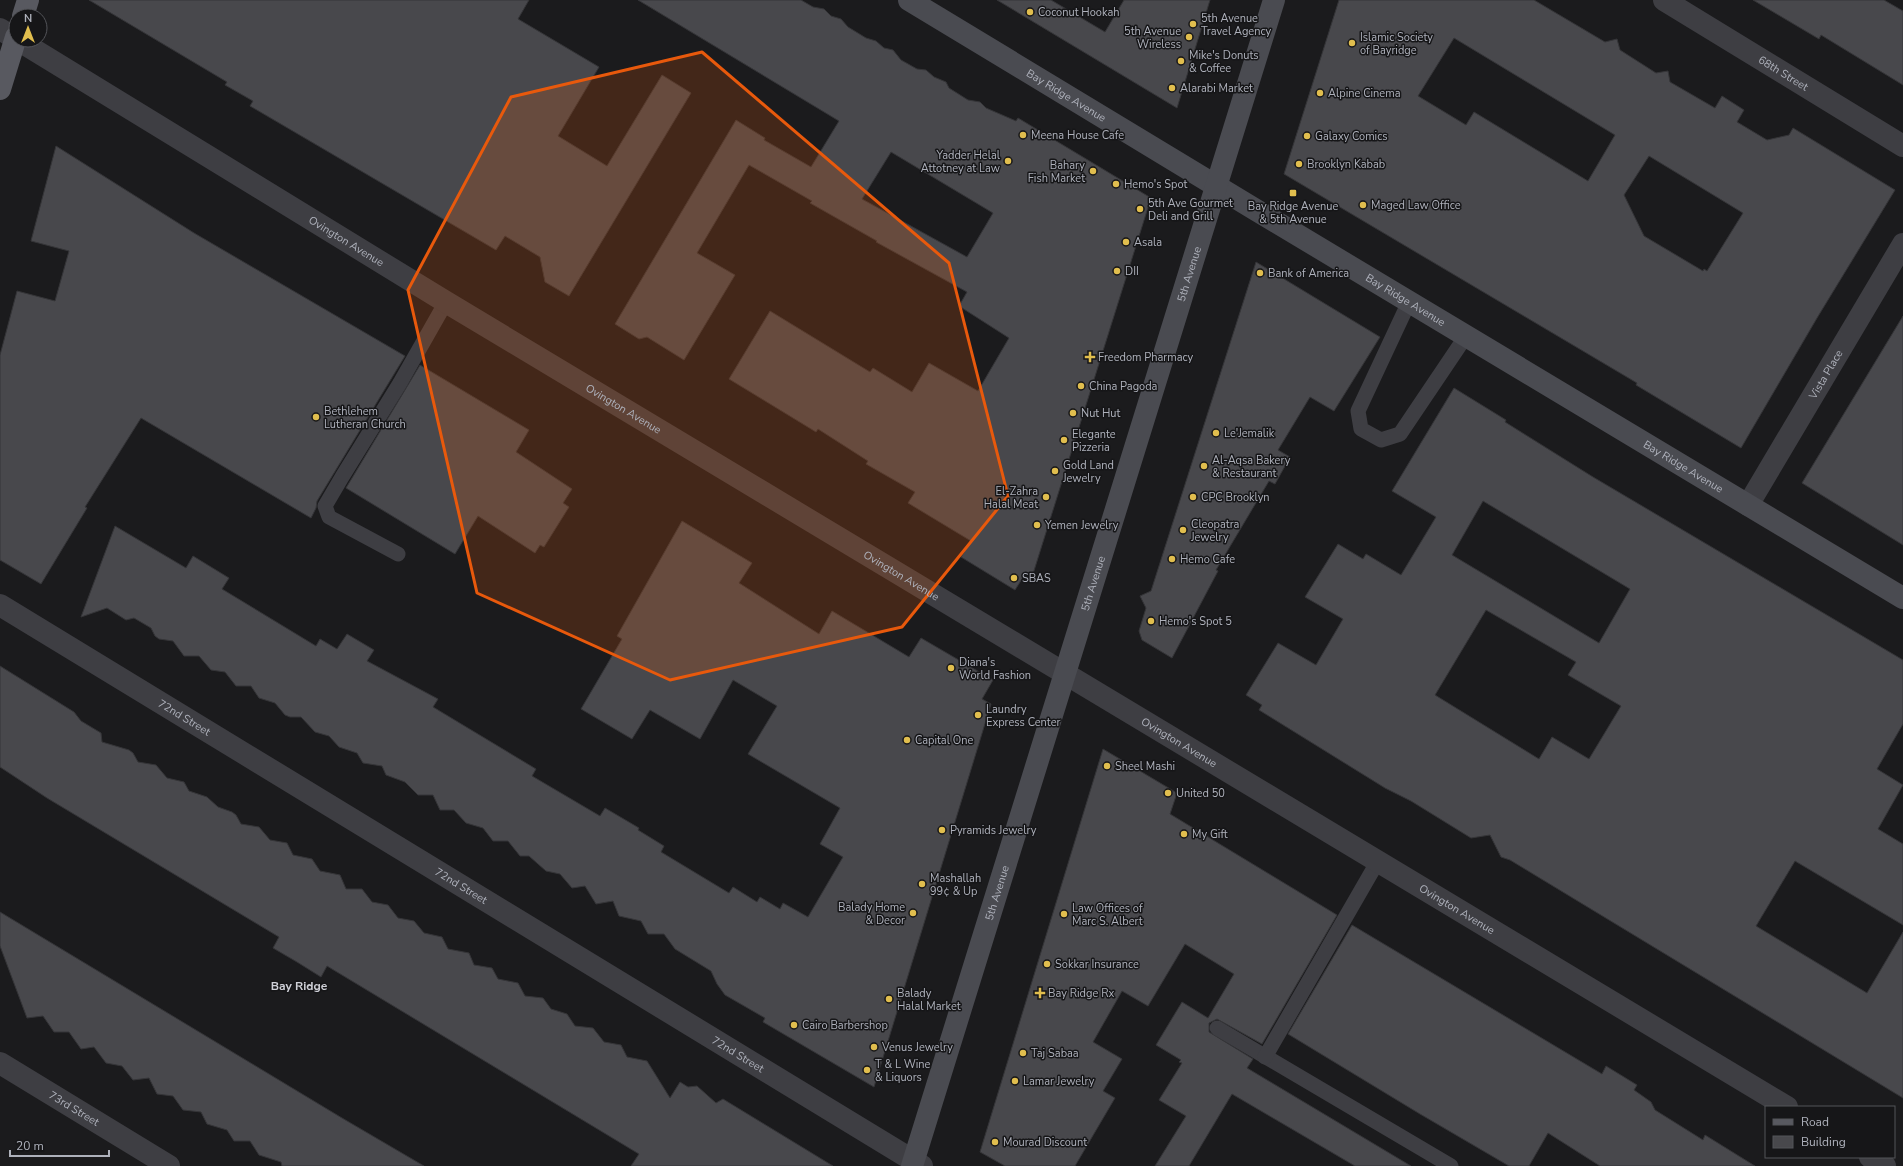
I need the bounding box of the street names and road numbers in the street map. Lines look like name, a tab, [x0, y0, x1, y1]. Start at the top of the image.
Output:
street label: 68th Street	[1755, 52, 1811, 95]
street label: Bay Ridge Avenue	[1023, 66, 1109, 126]
street label: Ovington Avenue	[306, 213, 387, 270]
street label: 5th Avenue	[1174, 245, 1205, 304]
street label: Bay Ridge Avenue	[1363, 270, 1448, 330]
street label: Vista Place	[1805, 347, 1847, 403]
street label: Ovington Avenue	[583, 381, 664, 438]
street label: Bay Ridge Avenue	[1640, 437, 1726, 497]
street label: Ovington Avenue	[861, 547, 942, 604]
street label: 5th Avenue	[1078, 554, 1109, 613]
street label: 72nd Street	[155, 696, 213, 739]
street label: Ovington Avenue	[1138, 714, 1220, 771]
street label: 5th Avenue	[982, 863, 1013, 922]
street label: 72nd Street	[432, 864, 490, 908]
street label: Ovington Avenue	[1416, 881, 1498, 938]
street label: 72nd Street	[709, 1033, 767, 1076]
street label: 73rd Street	[46, 1088, 102, 1130]

